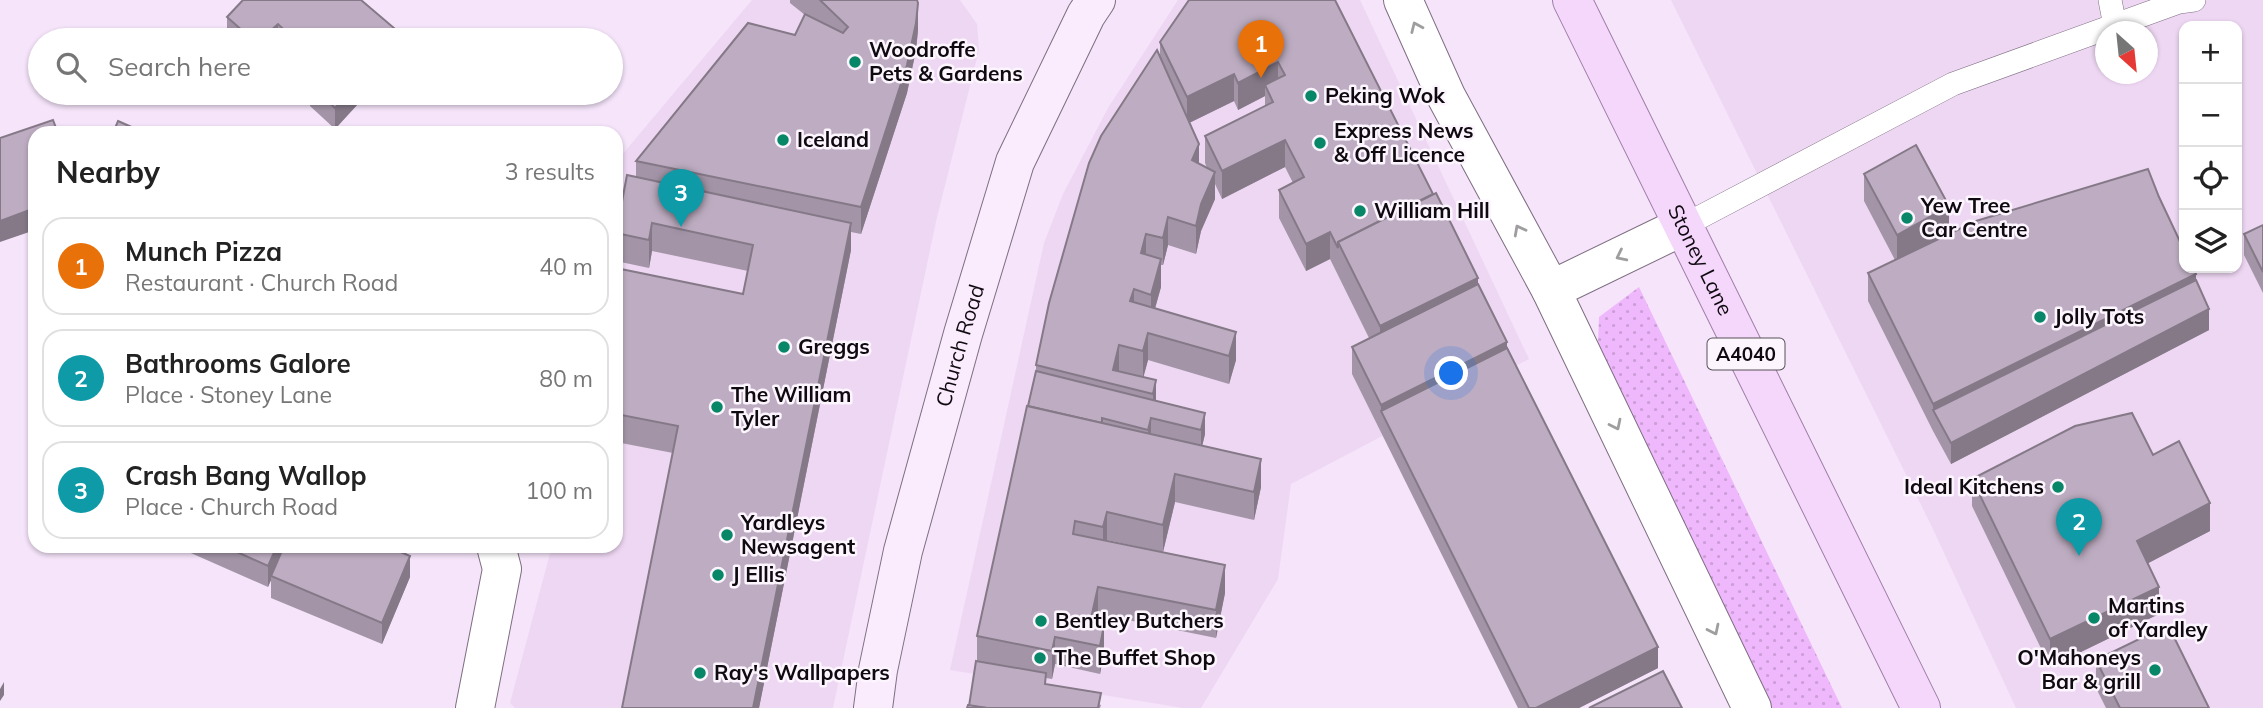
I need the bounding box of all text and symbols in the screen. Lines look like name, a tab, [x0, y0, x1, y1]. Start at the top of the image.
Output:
pin: 1	[1238, 20, 1284, 78]
north arrow	[2095, 21, 2158, 84]
map controls	[2179, 21, 2242, 273]
button: +	[2179, 21, 2242, 84]
one-way arrow	[1410, 22, 1424, 35]
search box	[28, 28, 623, 105]
place label: Woodroffe Pets & Gardens	[869, 36, 1023, 86]
icon: search	[52, 48, 90, 86]
text: Search here	[108, 50, 251, 83]
marker: Woodroffe Pets & Gardens	[847, 54, 863, 70]
place label: Peking Wok	[1325, 82, 1445, 108]
button: −	[2179, 84, 2242, 147]
marker: Peking Wok	[1303, 88, 1319, 104]
place label: Express News & Off Licence	[1334, 117, 1473, 167]
place label: Iceland	[797, 126, 869, 152]
marker: Iceland	[775, 132, 791, 148]
marker: Express News & Off Licence	[1312, 135, 1328, 151]
button: locate	[2179, 147, 2242, 210]
text: Nearby	[56, 153, 160, 191]
text: 3 results	[505, 157, 595, 186]
pin: 3	[658, 169, 704, 227]
place label: Yew Tree Car Centre	[1920, 192, 2027, 242]
place label: William Hill	[1374, 197, 1490, 223]
street label: Stoney Lane	[1663, 200, 1739, 319]
marker: William Hill	[1352, 203, 1368, 219]
marker: Yew Tree Car Centre	[1899, 210, 1915, 226]
button: layers	[2179, 210, 2242, 273]
one-way arrow	[1514, 225, 1527, 237]
text: Munch Pizza	[125, 235, 282, 268]
one-way arrow	[1616, 248, 1628, 262]
text: 1	[74, 252, 88, 281]
text: 40 m	[539, 252, 593, 281]
text: Restaurant · Church Road	[125, 268, 398, 297]
street label: Church Road	[929, 281, 989, 410]
place label: Jolly Tots	[2054, 303, 2144, 329]
marker: Jolly Tots	[2032, 309, 2048, 325]
place label: Greggs	[798, 333, 870, 359]
road number: A4040	[1708, 338, 1784, 370]
marker: Greggs	[776, 339, 792, 355]
text: Bathrooms Galore	[125, 347, 351, 380]
your location	[1434, 356, 1468, 390]
text: 2	[74, 364, 88, 393]
text: 80 m	[539, 364, 593, 393]
text: Place · Stoney Lane	[125, 380, 332, 409]
place label: The William Tyler	[731, 381, 851, 431]
marker: The William Tyler	[709, 399, 725, 415]
one-way arrow	[1608, 418, 1622, 430]
text: Crash Bang Wallop	[125, 459, 367, 492]
place label: Ideal Kitchens	[1904, 473, 2044, 499]
text: 3	[74, 476, 88, 505]
text: 100 m	[525, 476, 593, 505]
marker: Ideal Kitchens	[2050, 479, 2066, 495]
text: Place · Church Road	[125, 492, 338, 521]
pin: 2	[2056, 498, 2102, 556]
place label: Yardleys Newsagent	[740, 509, 855, 559]
marker: Yardleys Newsagent	[719, 527, 735, 543]
place label: J Ellis	[732, 561, 785, 587]
marker: J Ellis	[710, 567, 726, 583]
place label: Martins of Yardley	[2108, 592, 2208, 642]
place label: Bentley Butchers	[1055, 607, 1224, 633]
marker: Martins of Yardley	[2086, 610, 2102, 626]
marker: Bentley Butchers	[1033, 613, 1049, 629]
one-way arrow	[1706, 623, 1720, 635]
place label: The Buffet Shop	[1054, 644, 1215, 670]
place label: O'Mahoneys Bar & grill	[2017, 644, 2141, 694]
marker: The Buffet Shop	[1032, 650, 1048, 666]
place label: Ray's Wallpapers	[714, 659, 890, 685]
marker: O'Mahoneys Bar & grill	[2147, 662, 2163, 678]
marker: Ray's Wallpapers	[692, 665, 708, 681]

